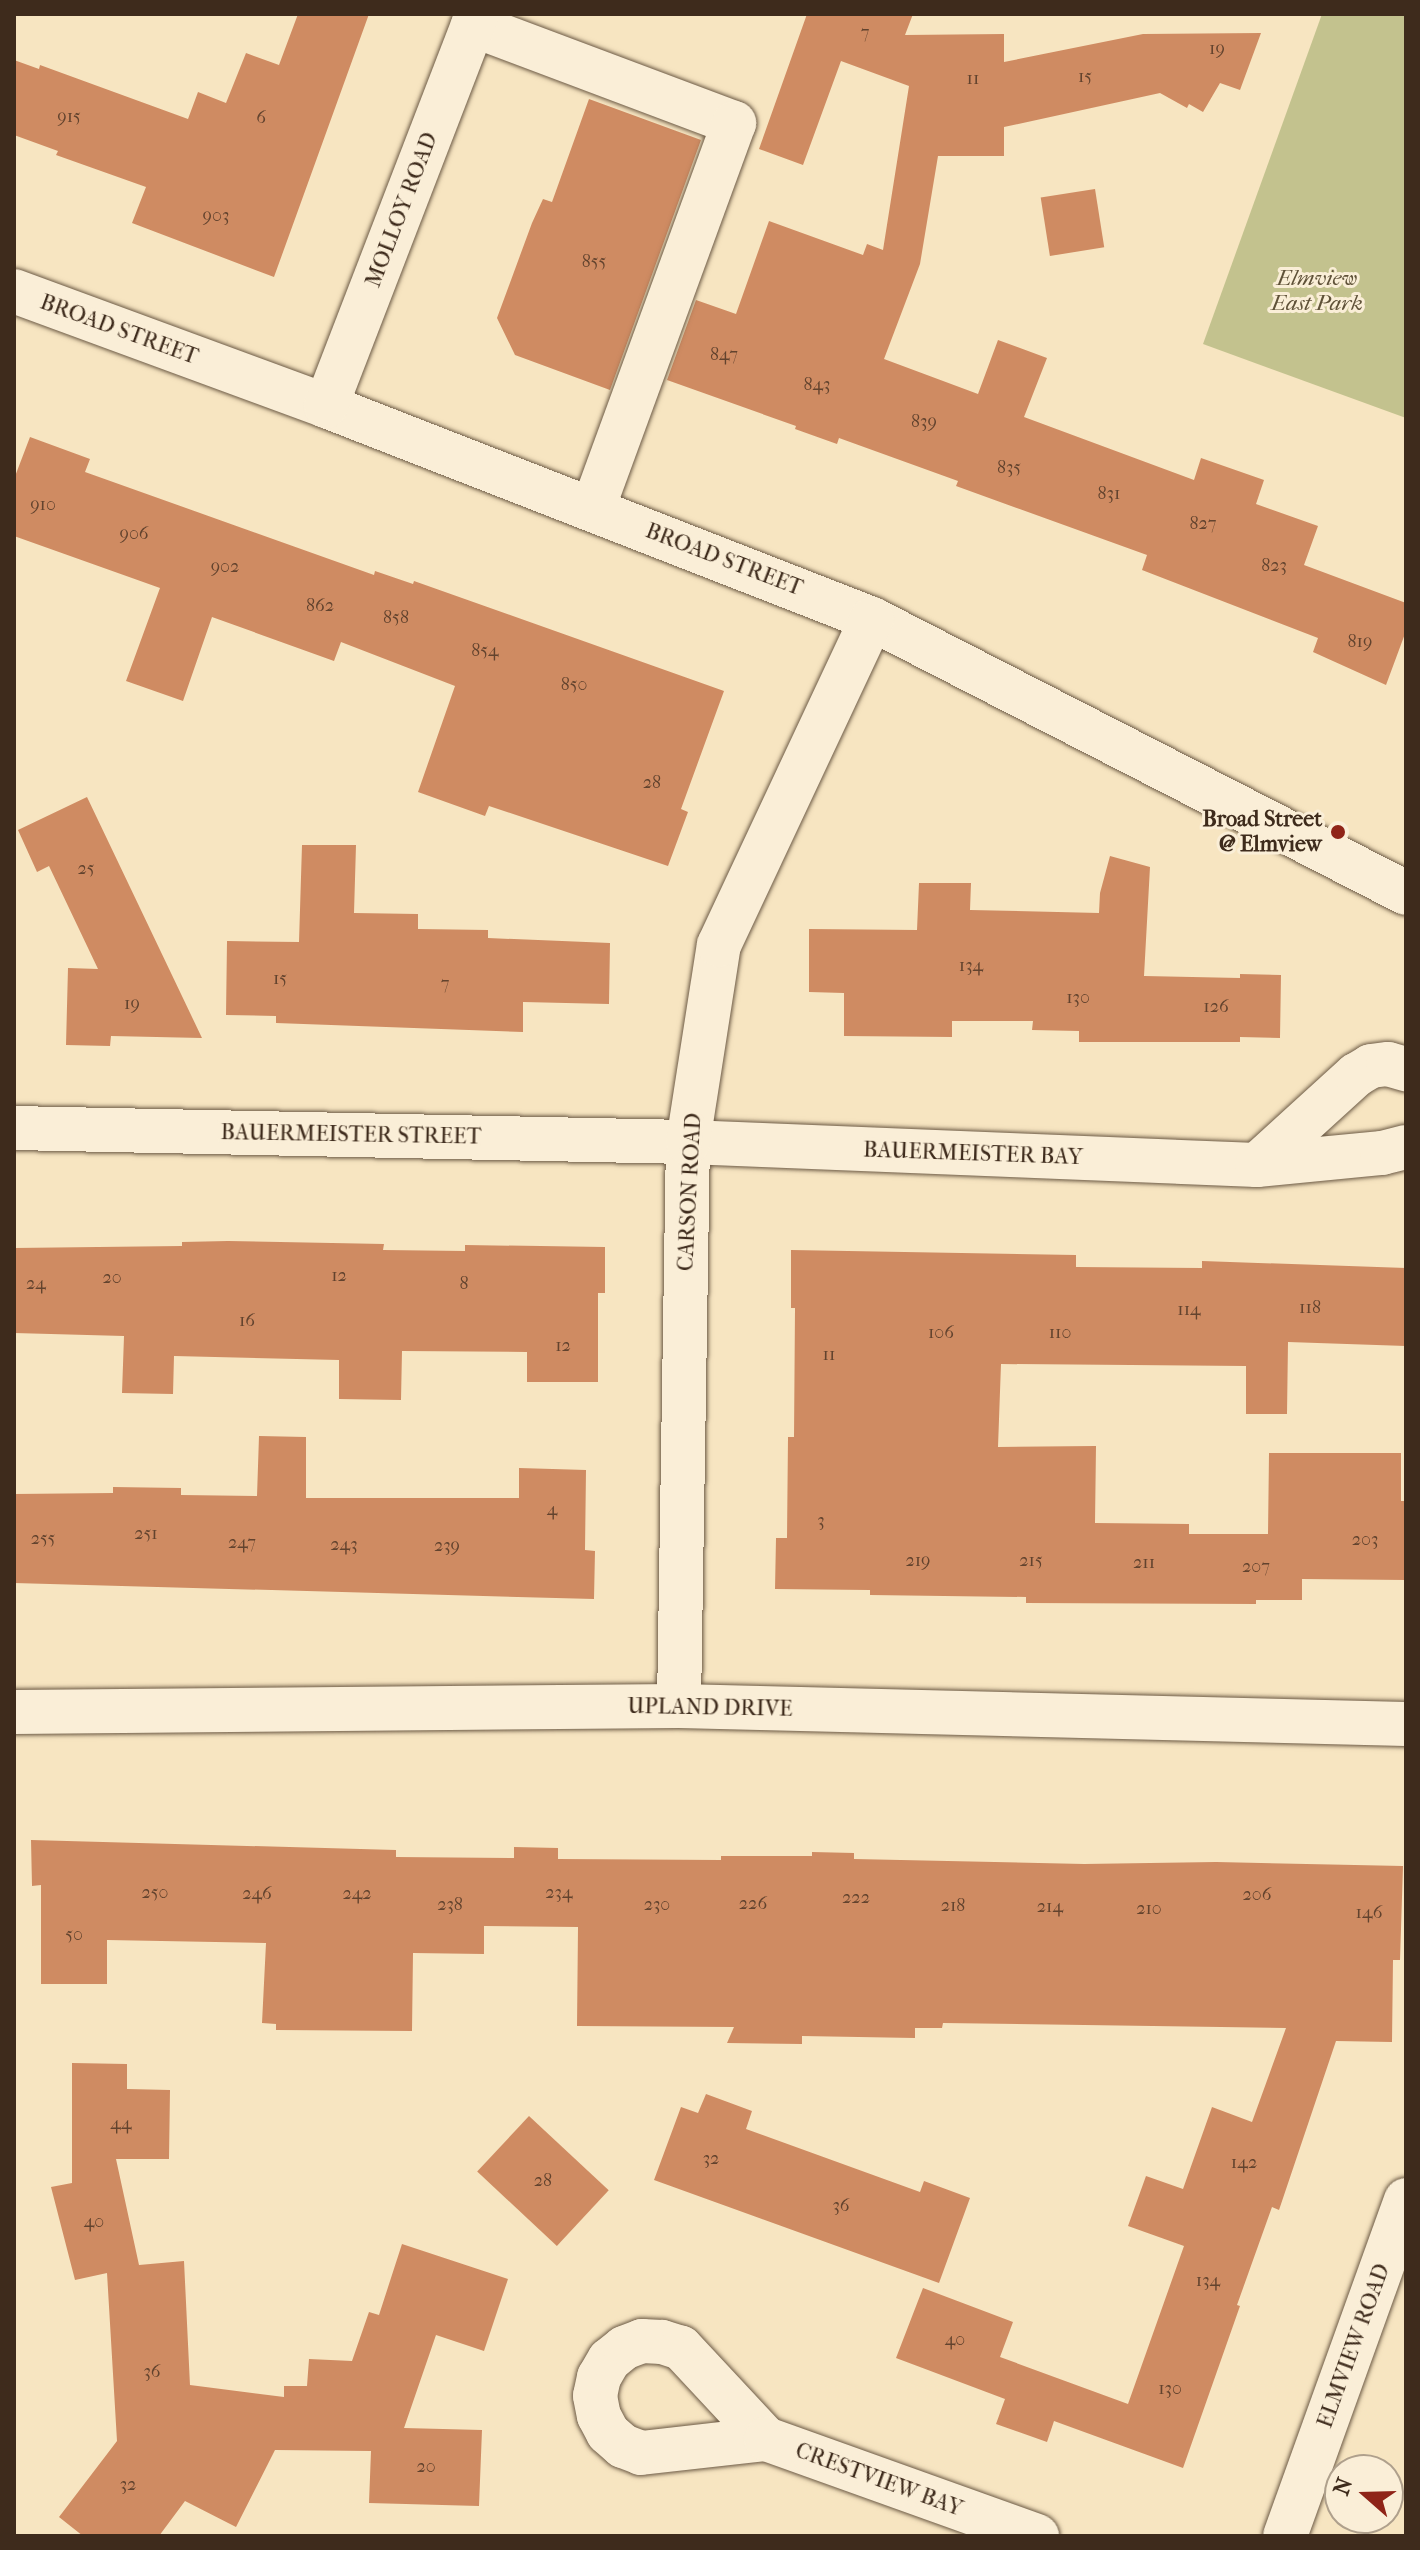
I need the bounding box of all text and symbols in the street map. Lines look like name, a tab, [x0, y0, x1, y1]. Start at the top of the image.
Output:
house number: 7	[861, 22, 869, 44]
house number: 19	[1209, 38, 1225, 60]
house number: 15	[1078, 66, 1092, 88]
house number: 11	[967, 68, 979, 90]
house number: 915	[57, 106, 81, 128]
house number: 6	[256, 107, 266, 129]
street label: MOLLOY ROAD	[360, 129, 444, 291]
house number: 903	[203, 205, 229, 227]
house number: 855	[582, 251, 606, 273]
park label: Elmview East Park	[1271, 265, 1363, 316]
street label: BROAD STREET	[36, 289, 202, 371]
house number: 847	[710, 344, 738, 366]
house number: 843	[804, 374, 830, 396]
house number: 839	[911, 411, 937, 433]
house number: 835	[997, 457, 1021, 479]
house number: 831	[1098, 483, 1120, 505]
house number: 910	[30, 494, 56, 516]
house number: 827	[1190, 513, 1216, 535]
street label: BROAD STREET	[642, 518, 806, 602]
house number: 906	[119, 523, 149, 545]
house number: 823	[1261, 555, 1287, 577]
house number: 902	[211, 556, 239, 578]
house number: 862	[306, 595, 334, 617]
house number: 858	[383, 607, 409, 629]
house number: 819	[1348, 631, 1372, 653]
house number: 854	[471, 640, 499, 662]
house number: 850	[561, 674, 587, 696]
house number: 28	[643, 772, 661, 794]
place label: Broad Street @ Elmview	[1202, 806, 1322, 858]
marker: Broad Street @ Elmview	[1329, 823, 1347, 841]
house number: 25	[77, 858, 95, 880]
house number: 134	[959, 955, 983, 977]
house number: 15	[273, 968, 287, 990]
house number: 7	[441, 973, 449, 995]
house number: 130	[1066, 987, 1090, 1009]
house number: 19	[124, 993, 140, 1015]
house number: 126	[1203, 996, 1229, 1018]
street label: CARSON ROAD	[673, 1112, 707, 1272]
street label: BAUERMEISTER STREET	[220, 1120, 482, 1150]
street label: BAUERMEISTER BAY	[863, 1137, 1083, 1171]
house number: 12	[331, 1265, 347, 1287]
house number: 20	[102, 1267, 122, 1289]
house number: 24	[26, 1273, 46, 1295]
house number: 8	[459, 1273, 469, 1295]
house number: 118	[1299, 1297, 1321, 1319]
house number: 114	[1177, 1299, 1201, 1321]
house number: 16	[239, 1310, 255, 1332]
house number: 106	[928, 1322, 954, 1344]
house number: 110	[1049, 1322, 1071, 1344]
house number: 12	[555, 1335, 571, 1357]
house number: 11	[823, 1344, 835, 1366]
house number: 4	[547, 1499, 557, 1521]
house number: 3	[817, 1510, 825, 1532]
house number: 251	[134, 1523, 158, 1545]
house number: 255	[31, 1528, 55, 1550]
house number: 203	[1352, 1529, 1378, 1551]
house number: 247	[228, 1532, 256, 1554]
house number: 243	[330, 1534, 358, 1556]
house number: 239	[434, 1535, 460, 1557]
house number: 219	[905, 1550, 931, 1572]
house number: 215	[1019, 1550, 1043, 1572]
house number: 211	[1133, 1552, 1155, 1574]
house number: 207	[1242, 1556, 1270, 1578]
street label: UPLAND DRIVE	[627, 1693, 793, 1723]
house number: 250	[142, 1882, 168, 1904]
house number: 234	[545, 1882, 573, 1904]
house number: 246	[242, 1883, 272, 1905]
house number: 242	[342, 1883, 372, 1905]
house number: 206	[1243, 1884, 1271, 1906]
house number: 222	[842, 1887, 870, 1909]
house number: 226	[739, 1893, 767, 1915]
house number: 238	[437, 1894, 463, 1916]
house number: 230	[644, 1894, 670, 1916]
house number: 218	[941, 1895, 965, 1917]
house number: 214	[1037, 1896, 1063, 1918]
house number: 210	[1136, 1898, 1162, 1920]
house number: 146	[1356, 1902, 1382, 1924]
house number: 50	[65, 1924, 83, 1946]
house number: 44	[110, 2113, 132, 2135]
house number: 32	[703, 2148, 719, 2170]
house number: 142	[1231, 2152, 1257, 2174]
house number: 28	[534, 2170, 552, 2192]
house number: 36	[832, 2195, 850, 2217]
house number: 40	[84, 2211, 104, 2233]
street label: ELMVIEW ROAD	[1312, 2260, 1396, 2432]
house number: 134	[1196, 2270, 1220, 2292]
house number: 40	[945, 2329, 965, 2351]
house number: 36	[143, 2361, 161, 2383]
house number: 130	[1158, 2378, 1182, 2400]
street label: CRESTVIEW BAY	[792, 2437, 966, 2523]
north arrow	[1324, 2454, 1404, 2534]
house number: 20	[416, 2456, 436, 2478]
house number: 32	[120, 2474, 136, 2496]
text: N	[1328, 2474, 1358, 2499]

